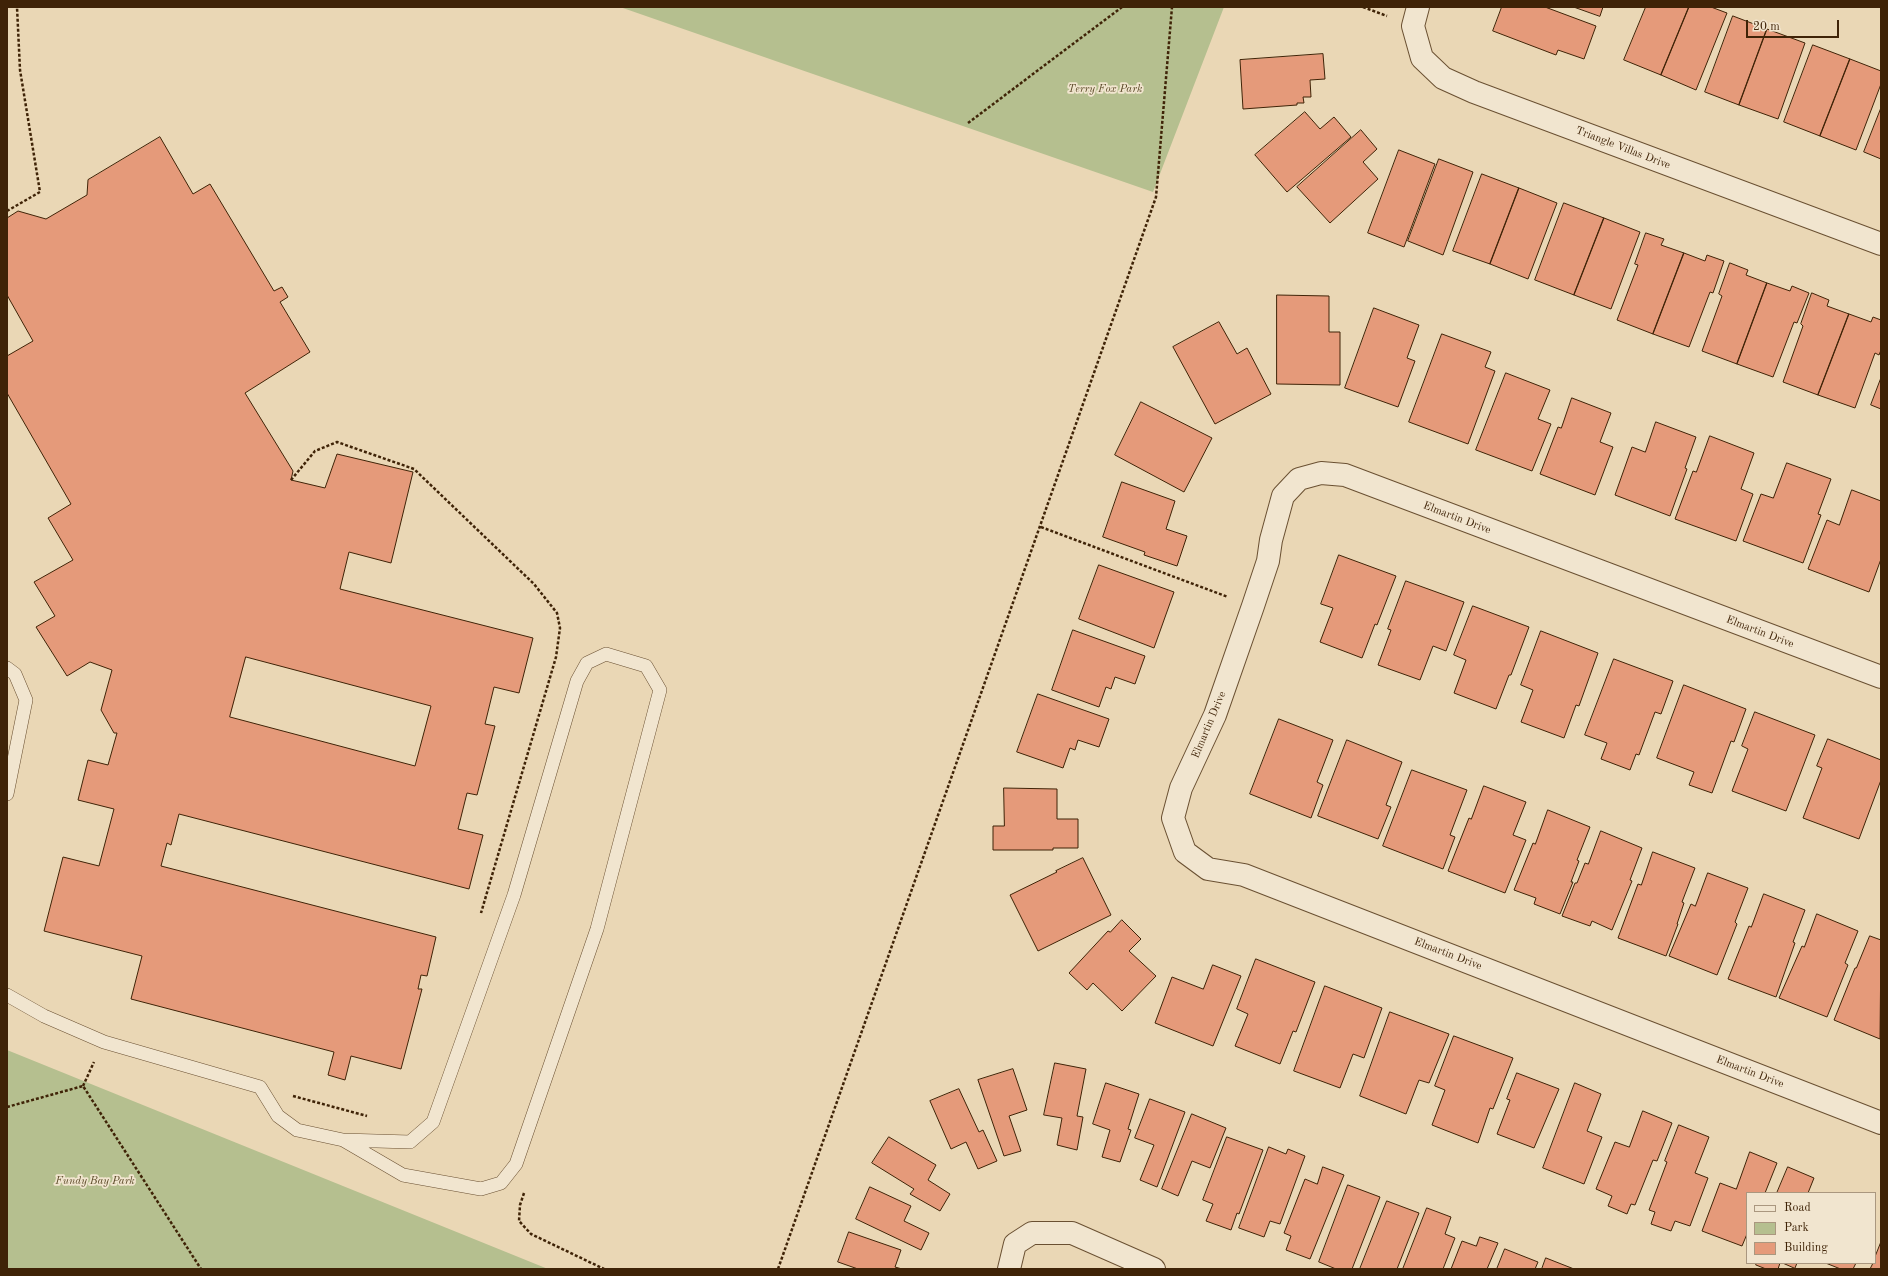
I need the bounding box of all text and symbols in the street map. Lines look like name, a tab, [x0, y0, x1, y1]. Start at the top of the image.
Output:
scale bar	[1748, 12, 1841, 38]
text: 20 m	[1753, 21, 1780, 33]
park label: Terry Fox Park	[1068, 82, 1142, 96]
street label: Triangle Villas Drive	[1574, 124, 1672, 172]
street label: Elmartin Drive	[1421, 499, 1493, 537]
street label: Elmartin Drive	[1724, 613, 1796, 651]
street label: Elmartin Drive	[1189, 690, 1229, 760]
street label: Elmartin Drive	[1412, 935, 1484, 973]
street label: Elmartin Drive	[1714, 1053, 1786, 1091]
park label: Fundy Bay Park	[55, 1174, 135, 1188]
legend	[1746, 1192, 1876, 1264]
text: Road	[1784, 1202, 1811, 1214]
text: Park	[1784, 1222, 1809, 1234]
text: Building	[1784, 1242, 1828, 1254]

